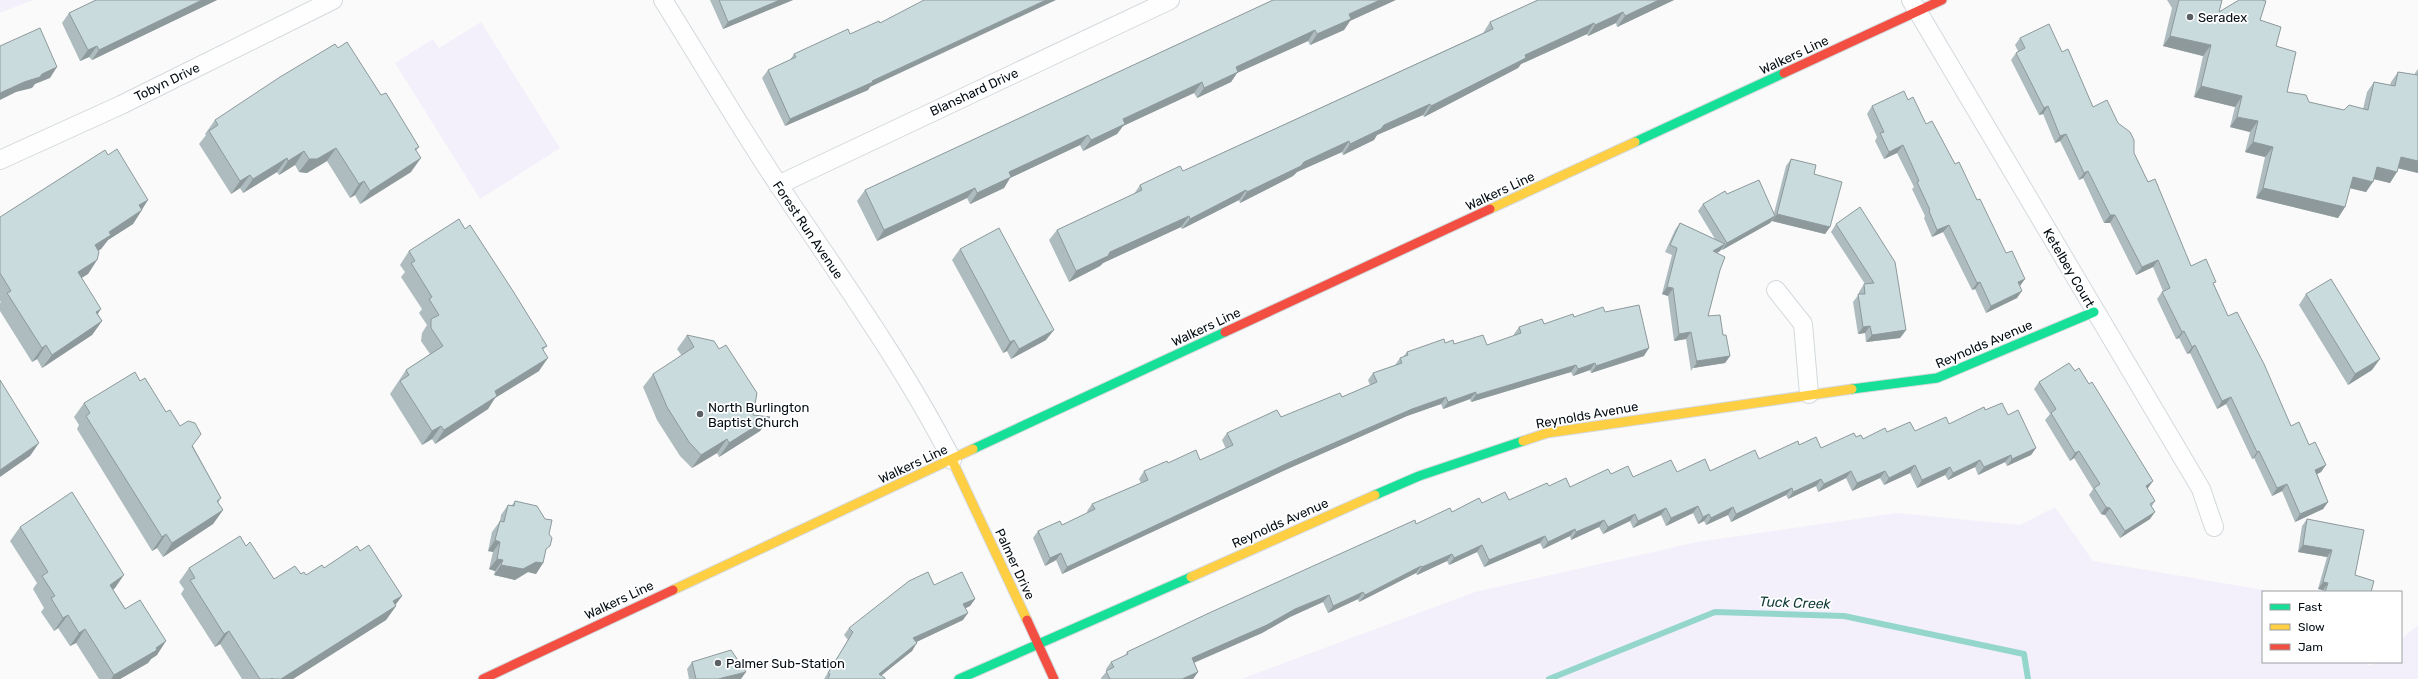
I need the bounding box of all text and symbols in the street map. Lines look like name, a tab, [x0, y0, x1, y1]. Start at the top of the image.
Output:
place label: Seradex	[2198, 10, 2247, 25]
marker: Seradex	[2185, 12, 2195, 22]
street label: Walkers Line	[1757, 32, 1831, 78]
street label: Tobyn Drive	[132, 60, 202, 104]
street label: Blanshard Drive	[927, 65, 1021, 119]
street label: Walkers Line	[1463, 168, 1537, 214]
street label: Forest Run Avenue	[770, 178, 846, 282]
street label: Ketelbey Court	[2040, 226, 2098, 310]
street label: Walkers Line	[1169, 304, 1243, 350]
street label: Reynolds Avenue	[1933, 317, 2035, 371]
street label: Reynolds Avenue	[1535, 399, 1639, 431]
place label: North Burlington Baptist Church	[708, 400, 809, 430]
marker: North Burlington Baptist Church	[695, 409, 705, 419]
street label: Walkers Line	[876, 441, 950, 487]
street label: Reynolds Avenue	[1230, 495, 1330, 551]
street label: Palmer Drive	[992, 526, 1038, 602]
street label: Walkers Line	[582, 577, 656, 623]
legend	[2262, 591, 2402, 663]
water label: Tuck Creek	[1759, 593, 1832, 613]
text: Fast	[2298, 600, 2322, 614]
text: Slow	[2298, 620, 2325, 634]
text: Jam	[2298, 640, 2323, 654]
place label: Palmer Sub-Station	[726, 656, 845, 671]
marker: Palmer Sub-Station	[713, 658, 723, 668]

